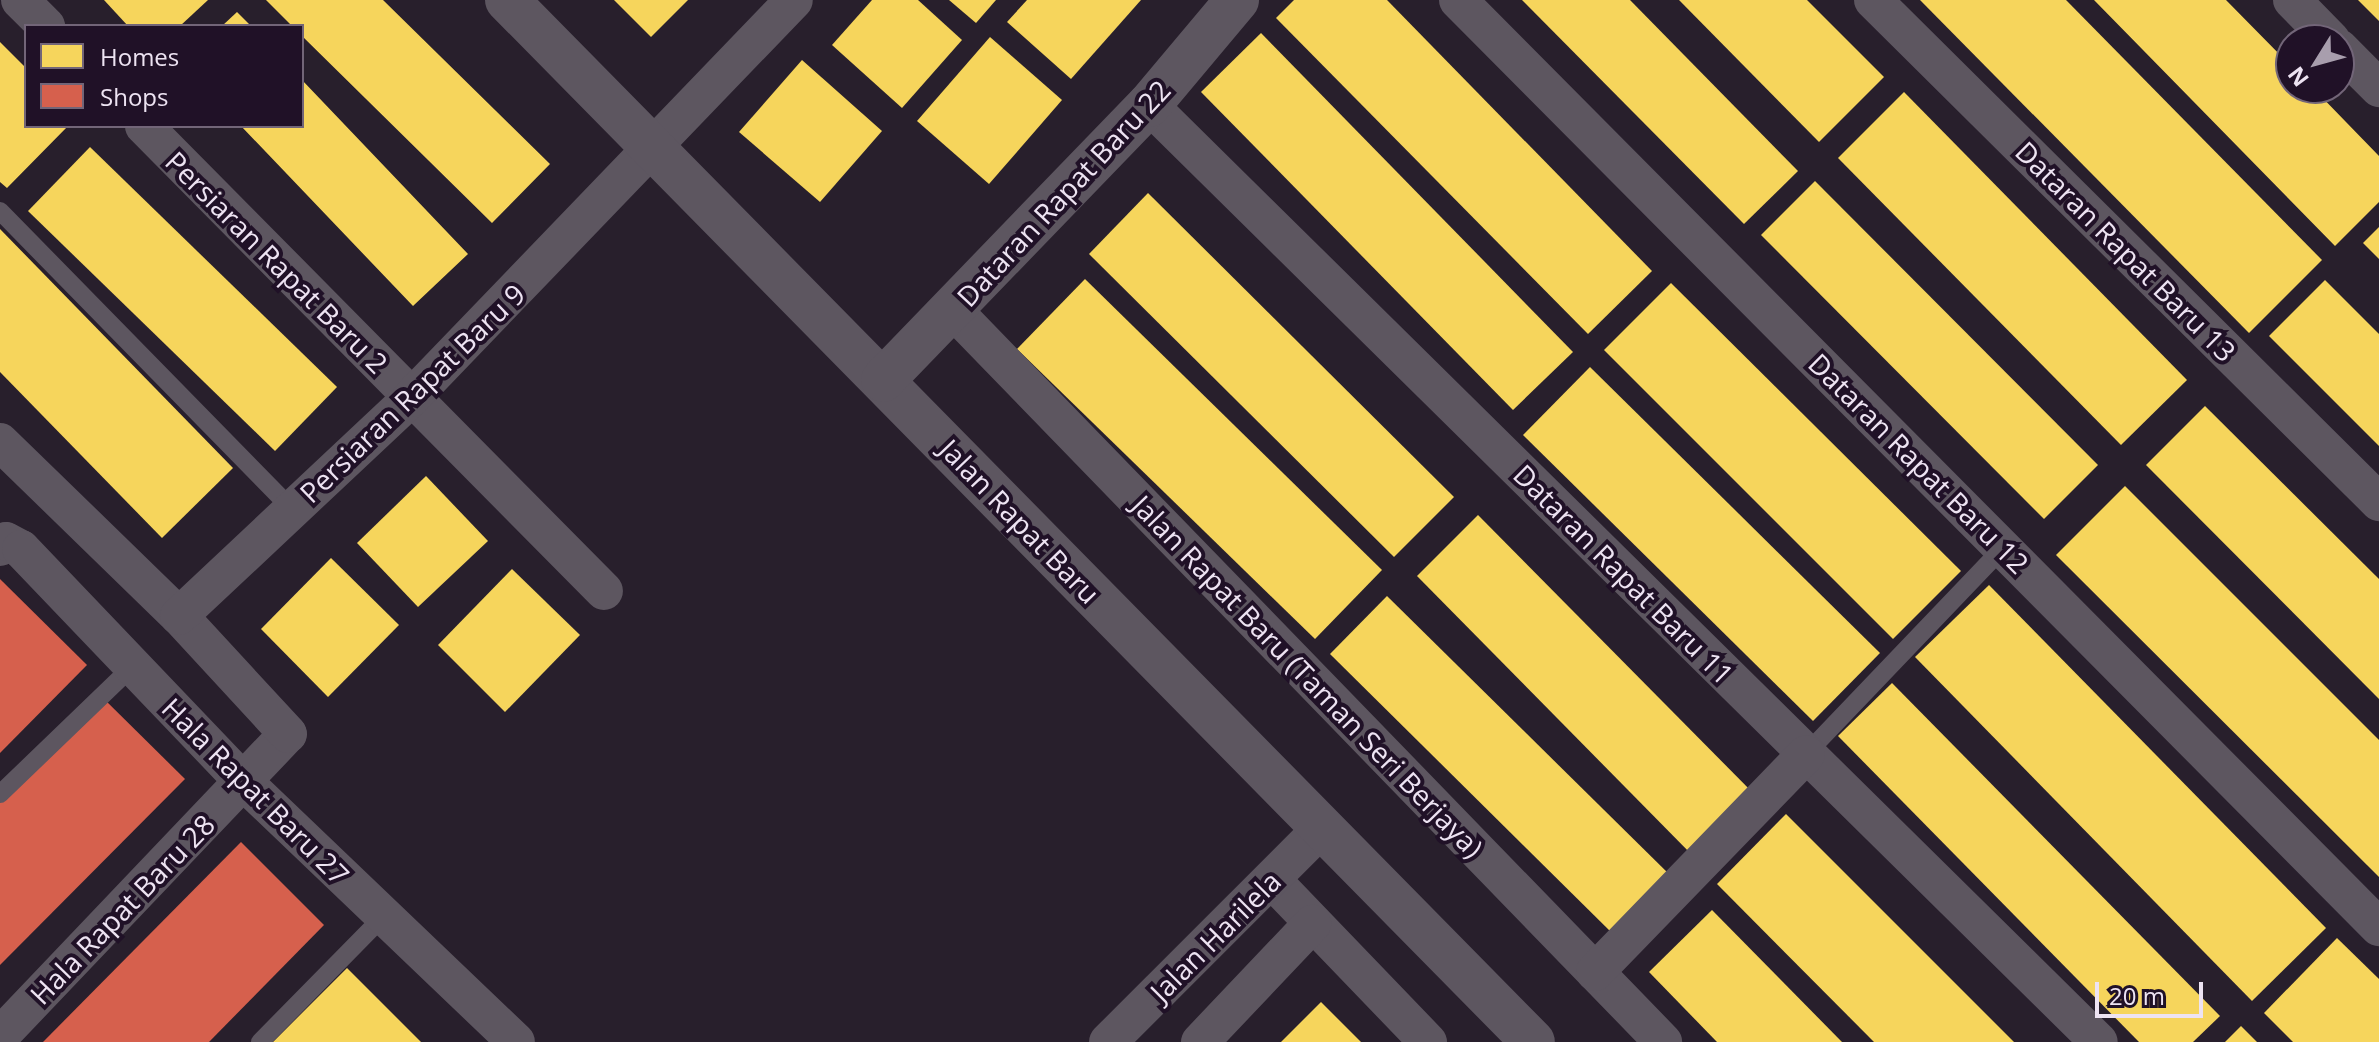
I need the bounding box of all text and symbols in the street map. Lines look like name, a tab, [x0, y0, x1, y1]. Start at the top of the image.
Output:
legend	[24, 24, 304, 128]
north arrow	[2275, 24, 2355, 104]
text: Homes	[100, 40, 179, 73]
text: N	[2280, 61, 2315, 93]
street label: Dataran Rapat Baru 22	[949, 73, 1177, 313]
text: Shops	[100, 80, 168, 113]
street label: Dataran Rapat Baru 13	[2009, 134, 2243, 368]
street label: Persiaran Rapat Baru 2	[159, 144, 395, 380]
street label: Persiaran Rapat Baru 9	[293, 277, 531, 509]
street label: Dataran Rapat Baru 12	[1802, 346, 2036, 580]
street label: Jalan Rapat Baru	[933, 432, 1107, 610]
street label: Dataran Rapat Baru 11	[1507, 457, 1741, 691]
street label: Jalan Rapat Baru (Taman Seri Berjaya)	[1126, 488, 1490, 864]
street label: Hala Rapat Baru 27	[156, 691, 356, 891]
street label: Hala Rapat Baru 28	[23, 807, 221, 1011]
street label: Jalan Harilela	[1143, 864, 1287, 1008]
scale bar	[2099, 966, 2207, 1016]
text: 20 m	[2109, 979, 2165, 1012]

